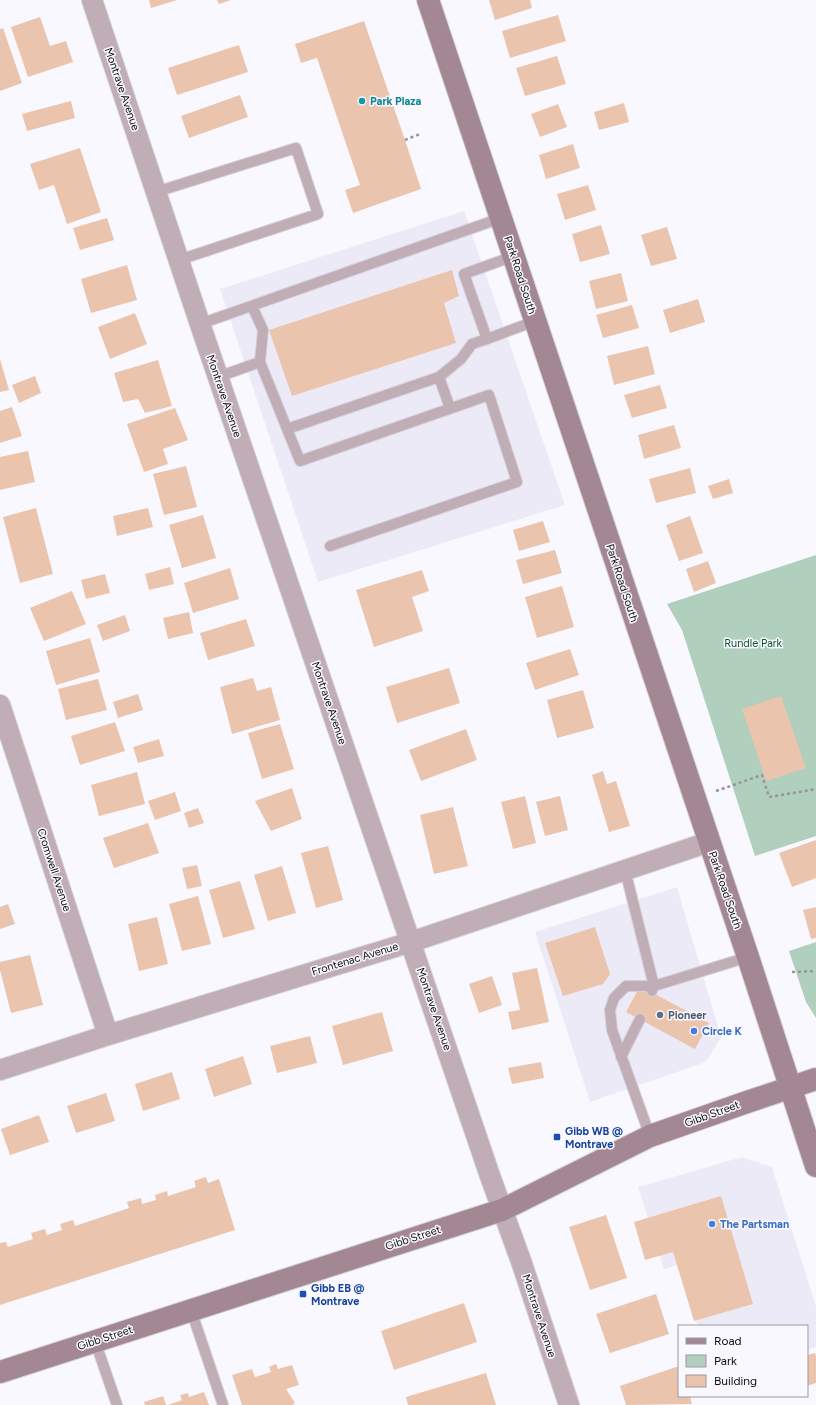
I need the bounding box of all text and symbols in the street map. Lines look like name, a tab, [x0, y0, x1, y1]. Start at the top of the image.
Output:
street label: Montrave Avenue	[102, 46, 142, 132]
place label: Park Plaza	[370, 95, 422, 108]
marker: Park Plaza	[357, 96, 367, 106]
street label: Park Road South	[501, 234, 539, 316]
street label: Montrave Avenue	[204, 353, 244, 439]
street label: Park Road South	[603, 542, 641, 624]
park label: Rundle Park	[724, 637, 782, 650]
street label: Montrave Avenue	[309, 660, 349, 746]
street label: Cromwell Avenue	[34, 827, 74, 913]
street label: Park Road South	[706, 849, 744, 931]
street label: Frontenac Avenue	[310, 940, 400, 978]
street label: Montrave Avenue	[414, 966, 454, 1052]
place label: Pioneer	[668, 1009, 707, 1022]
marker: Pioneer	[655, 1010, 665, 1020]
place label: Circle K	[702, 1025, 742, 1038]
marker: Circle K	[689, 1026, 699, 1036]
street label: Gibb Street	[683, 1098, 741, 1130]
place label: Gibb WB @ Montrave	[565, 1125, 623, 1151]
marker: Gibb WB @ Montrave	[552, 1132, 562, 1142]
place label: The Partsman	[720, 1218, 789, 1231]
marker: The Partsman	[707, 1219, 717, 1229]
street label: Gibb Street	[384, 1223, 442, 1253]
street label: Montrave Avenue	[519, 1273, 559, 1359]
place label: Gibb EB @ Montrave	[311, 1282, 365, 1308]
marker: Gibb EB @ Montrave	[298, 1289, 308, 1299]
street label: Gibb Street	[76, 1323, 134, 1353]
legend	[678, 1325, 808, 1397]
text: Road	[714, 1334, 742, 1348]
text: Park	[714, 1354, 737, 1368]
text: Building	[714, 1374, 757, 1388]

